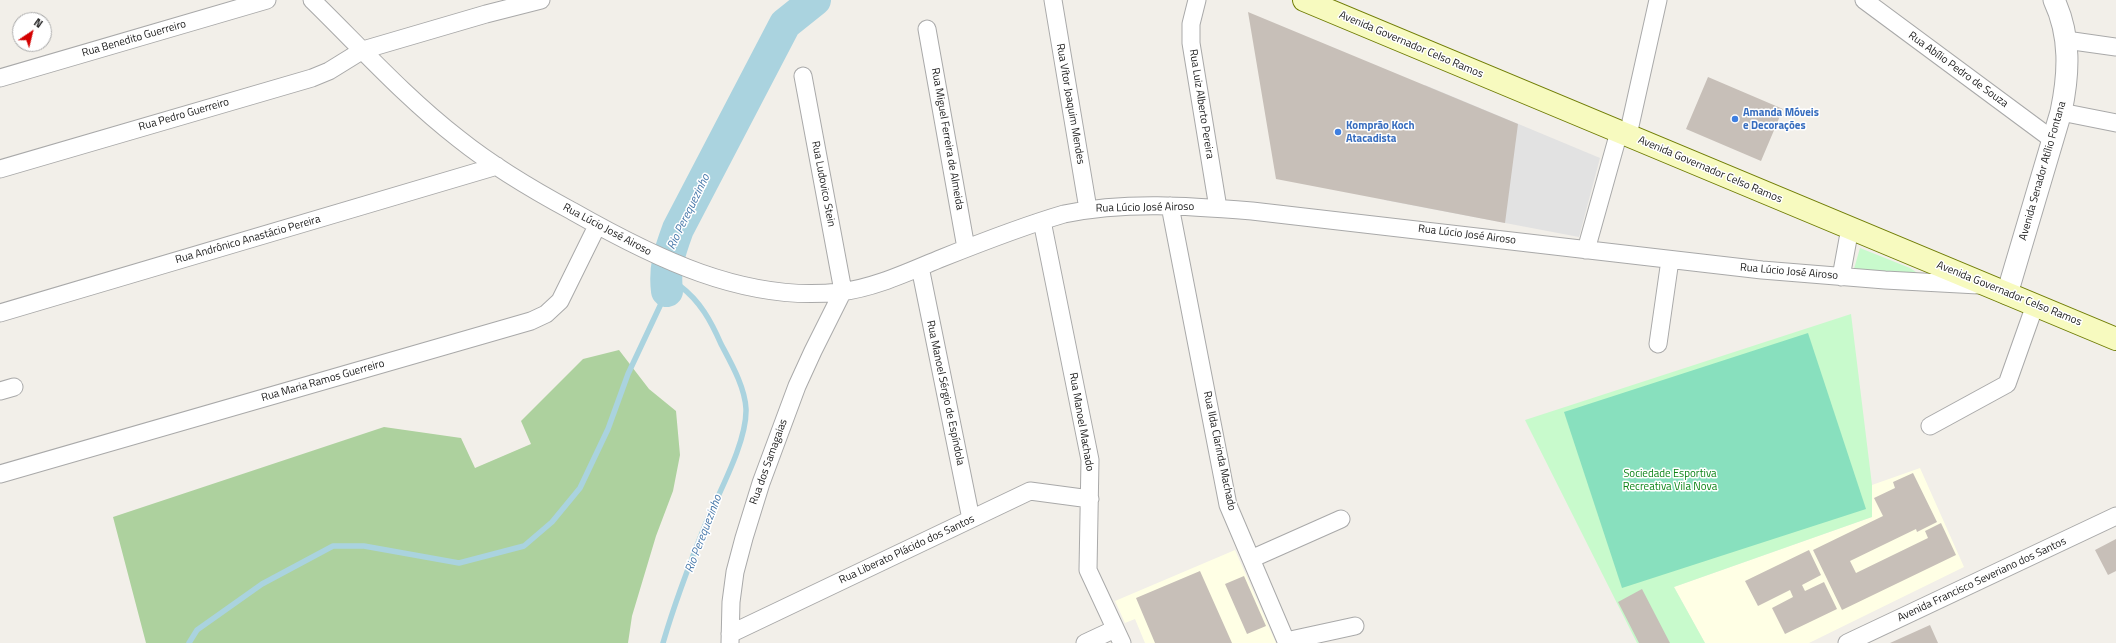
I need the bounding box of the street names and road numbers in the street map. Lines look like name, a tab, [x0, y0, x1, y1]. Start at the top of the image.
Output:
street label: Avenida Governador Celso Ramos	[1337, 9, 1485, 81]
street label: Rua Benedito Guerreiro	[80, 18, 188, 60]
street label: Rua Abílio Pedro de Souza	[1905, 29, 2011, 111]
street label: Rua Vítor Joaquim Mendes	[1053, 43, 1087, 165]
street label: Rua Luiz Alberto Pereira	[1186, 48, 1216, 160]
street label: Rua Miguel Ferreira de Almeida	[928, 67, 966, 211]
street label: Rua Pedro Guerreiro	[137, 96, 231, 134]
street label: Avenida Senador Atílio Fontana	[2017, 100, 2069, 242]
street label: Avenida Governador Celso Ramos	[1636, 134, 1784, 206]
street label: Rua Ludovico Stein	[808, 140, 838, 228]
street label: Rua Lúcio José Airoso	[560, 201, 654, 259]
street label: Rua Lúcio José Airoso	[1096, 201, 1194, 215]
street label: Rua Andrônico Anastácio Pereira	[174, 213, 322, 267]
street label: Rua Lúcio José Airoso	[1417, 222, 1517, 248]
street label: Avenida Governador Celso Ramos	[1935, 259, 2083, 329]
street label: Rua Lúcio José Airoso	[1739, 261, 1839, 283]
street label: Rua Manoel Sérgio de Espíndola	[923, 319, 967, 467]
street label: Rua Maria Ramos Guerreiro	[260, 357, 386, 405]
street label: Rua Manoel Machado	[1066, 372, 1096, 472]
street label: Rua Ilda Clarinda Machado	[1200, 390, 1238, 512]
street label: Rua dos Samagaias	[747, 417, 791, 507]
street label: Rua Liberato Plácido dos Santos	[837, 513, 977, 587]
street label: Avenida Francisco Severiano dos Santos	[1896, 535, 2068, 625]

